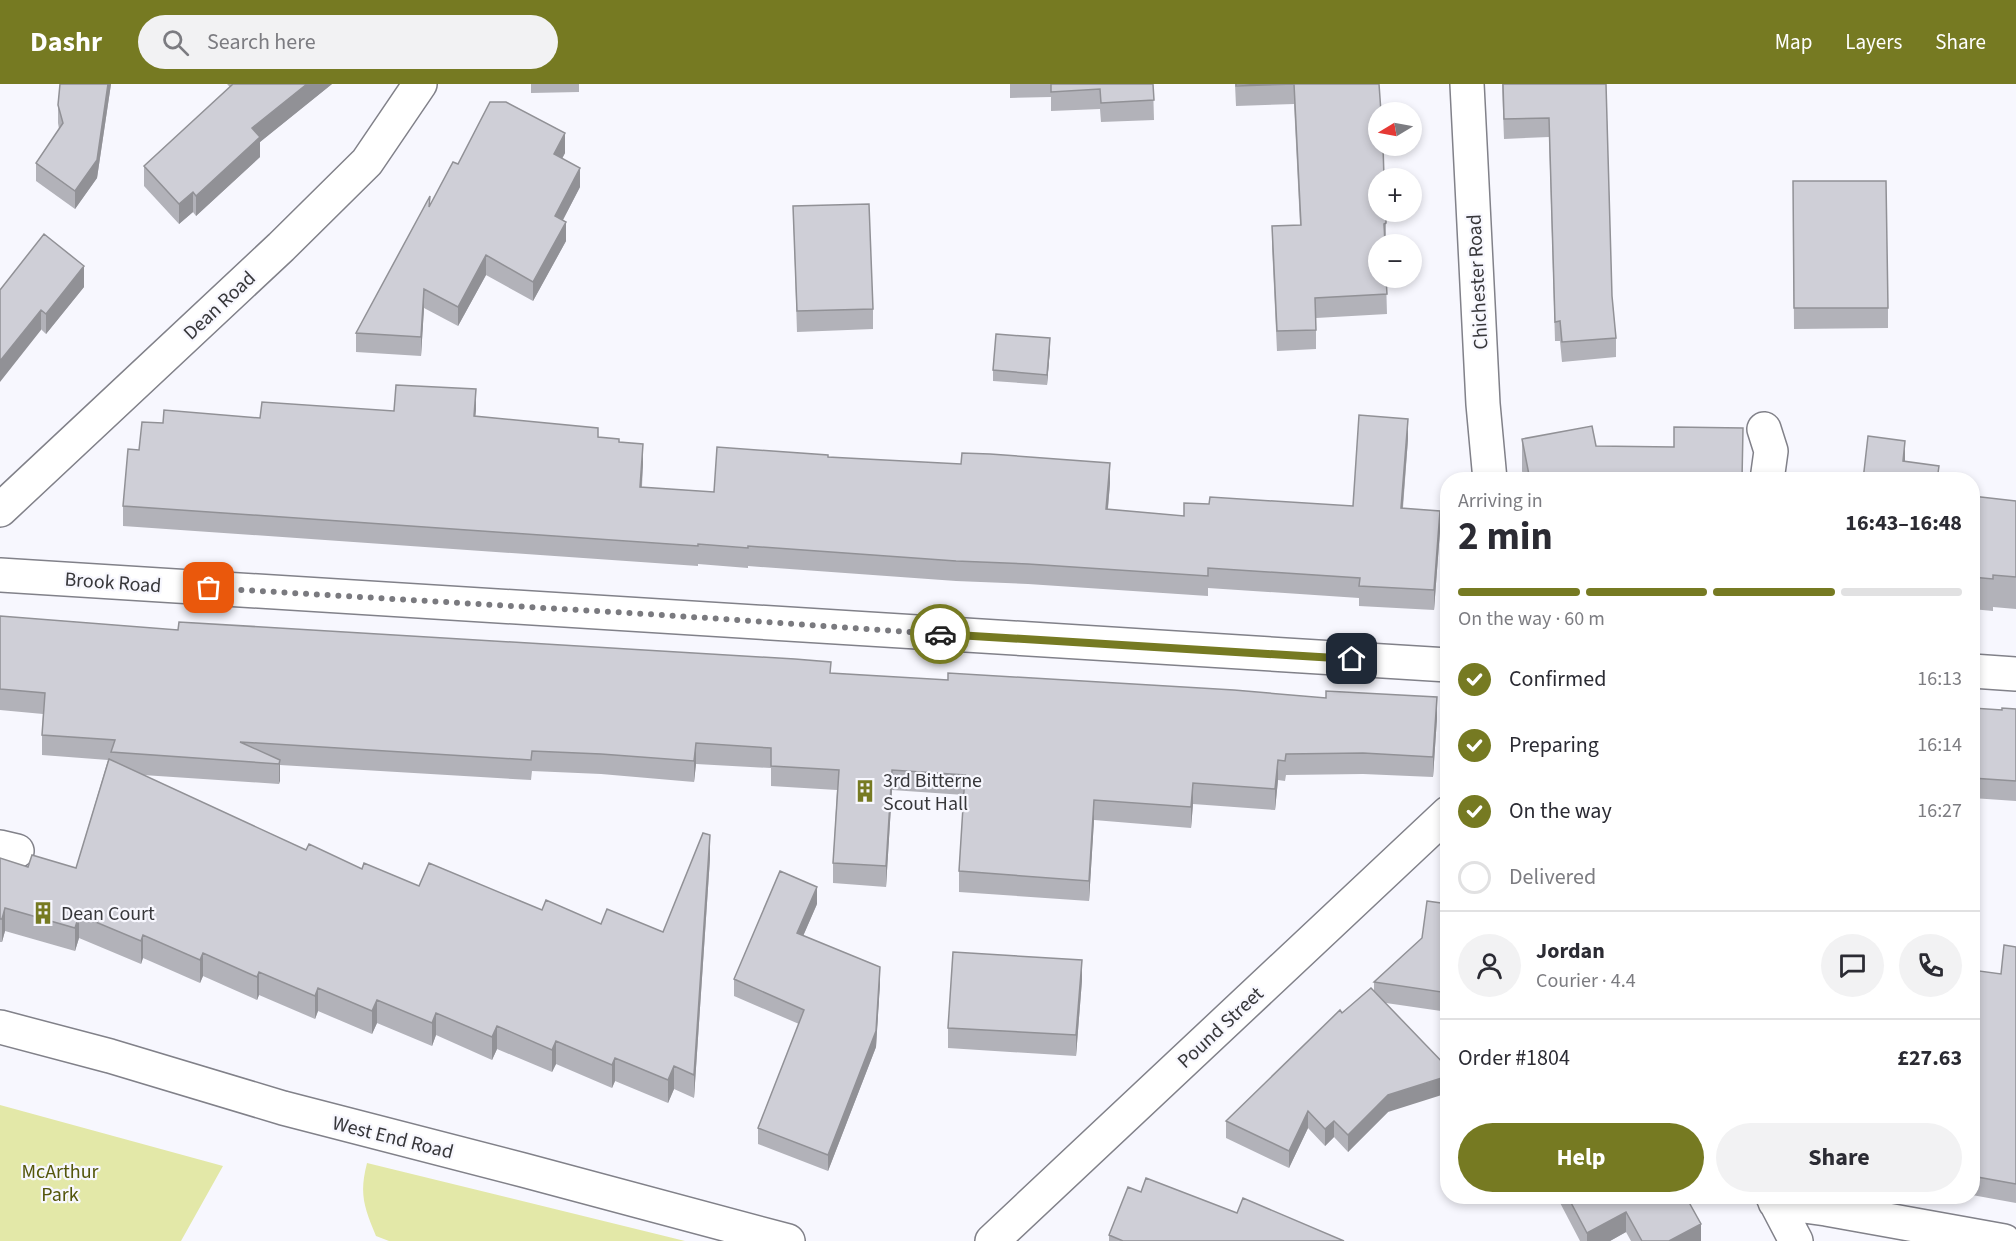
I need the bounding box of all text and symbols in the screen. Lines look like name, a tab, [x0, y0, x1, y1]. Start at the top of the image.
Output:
search box	[138, 15, 558, 69]
text: Dashr	[30, 22, 102, 62]
icon: search	[159, 26, 192, 59]
text: Search here	[207, 26, 316, 58]
text: Map	[1775, 27, 1812, 57]
text: Layers	[1845, 27, 1902, 57]
text: Share	[1935, 27, 1986, 57]
north arrow	[1368, 102, 1422, 156]
map controls	[1368, 102, 1422, 288]
button: +	[1368, 168, 1422, 222]
street label: Chichester Road	[1460, 214, 1496, 350]
button: −	[1368, 234, 1422, 288]
street label: Dean Road	[177, 265, 262, 347]
text: Arriving in	[1458, 487, 1543, 515]
text: 16:43–16:48	[1845, 507, 1962, 539]
text: 2 min	[1458, 509, 1553, 565]
pin	[183, 562, 234, 613]
street label: Brook Road	[64, 566, 162, 600]
icon: bag	[192, 571, 225, 604]
courier	[910, 604, 970, 664]
text: On the way · 60 m	[1458, 605, 1605, 633]
icon: car	[924, 618, 957, 651]
pin	[1326, 633, 1377, 684]
icon: home	[1335, 642, 1368, 675]
icon: check	[1458, 663, 1491, 696]
text: Confirmed	[1509, 663, 1606, 695]
text: 16:13	[1917, 665, 1962, 693]
icon: check	[1458, 729, 1491, 762]
text: Preparing	[1509, 729, 1599, 761]
text: 16:14	[1917, 731, 1962, 759]
place label: 3rd Bitterne Scout Hall	[883, 767, 982, 818]
building icon: 3rd Bitterne Scout Hall	[852, 778, 878, 804]
icon: check	[1458, 795, 1491, 828]
text: On the way	[1509, 795, 1612, 827]
text: 16:27	[1917, 797, 1962, 825]
text: Delivered	[1509, 861, 1596, 893]
building icon: Dean Court	[30, 900, 56, 926]
place label: Dean Court	[61, 900, 155, 928]
button: person	[1458, 934, 1521, 997]
button: chat	[1821, 934, 1884, 997]
button: phone	[1899, 934, 1962, 997]
text: Jordan	[1536, 935, 1605, 967]
text: Courier · 4.4	[1536, 967, 1636, 995]
street label: Pound Street	[1171, 980, 1270, 1075]
text: Order #1804	[1458, 1042, 1570, 1074]
text: £27.63	[1897, 1042, 1962, 1074]
street label: West End Road	[329, 1109, 456, 1167]
button: Help	[1458, 1123, 1704, 1192]
button: Share	[1716, 1123, 1962, 1192]
park label: McArthur Park	[22, 1158, 99, 1209]

